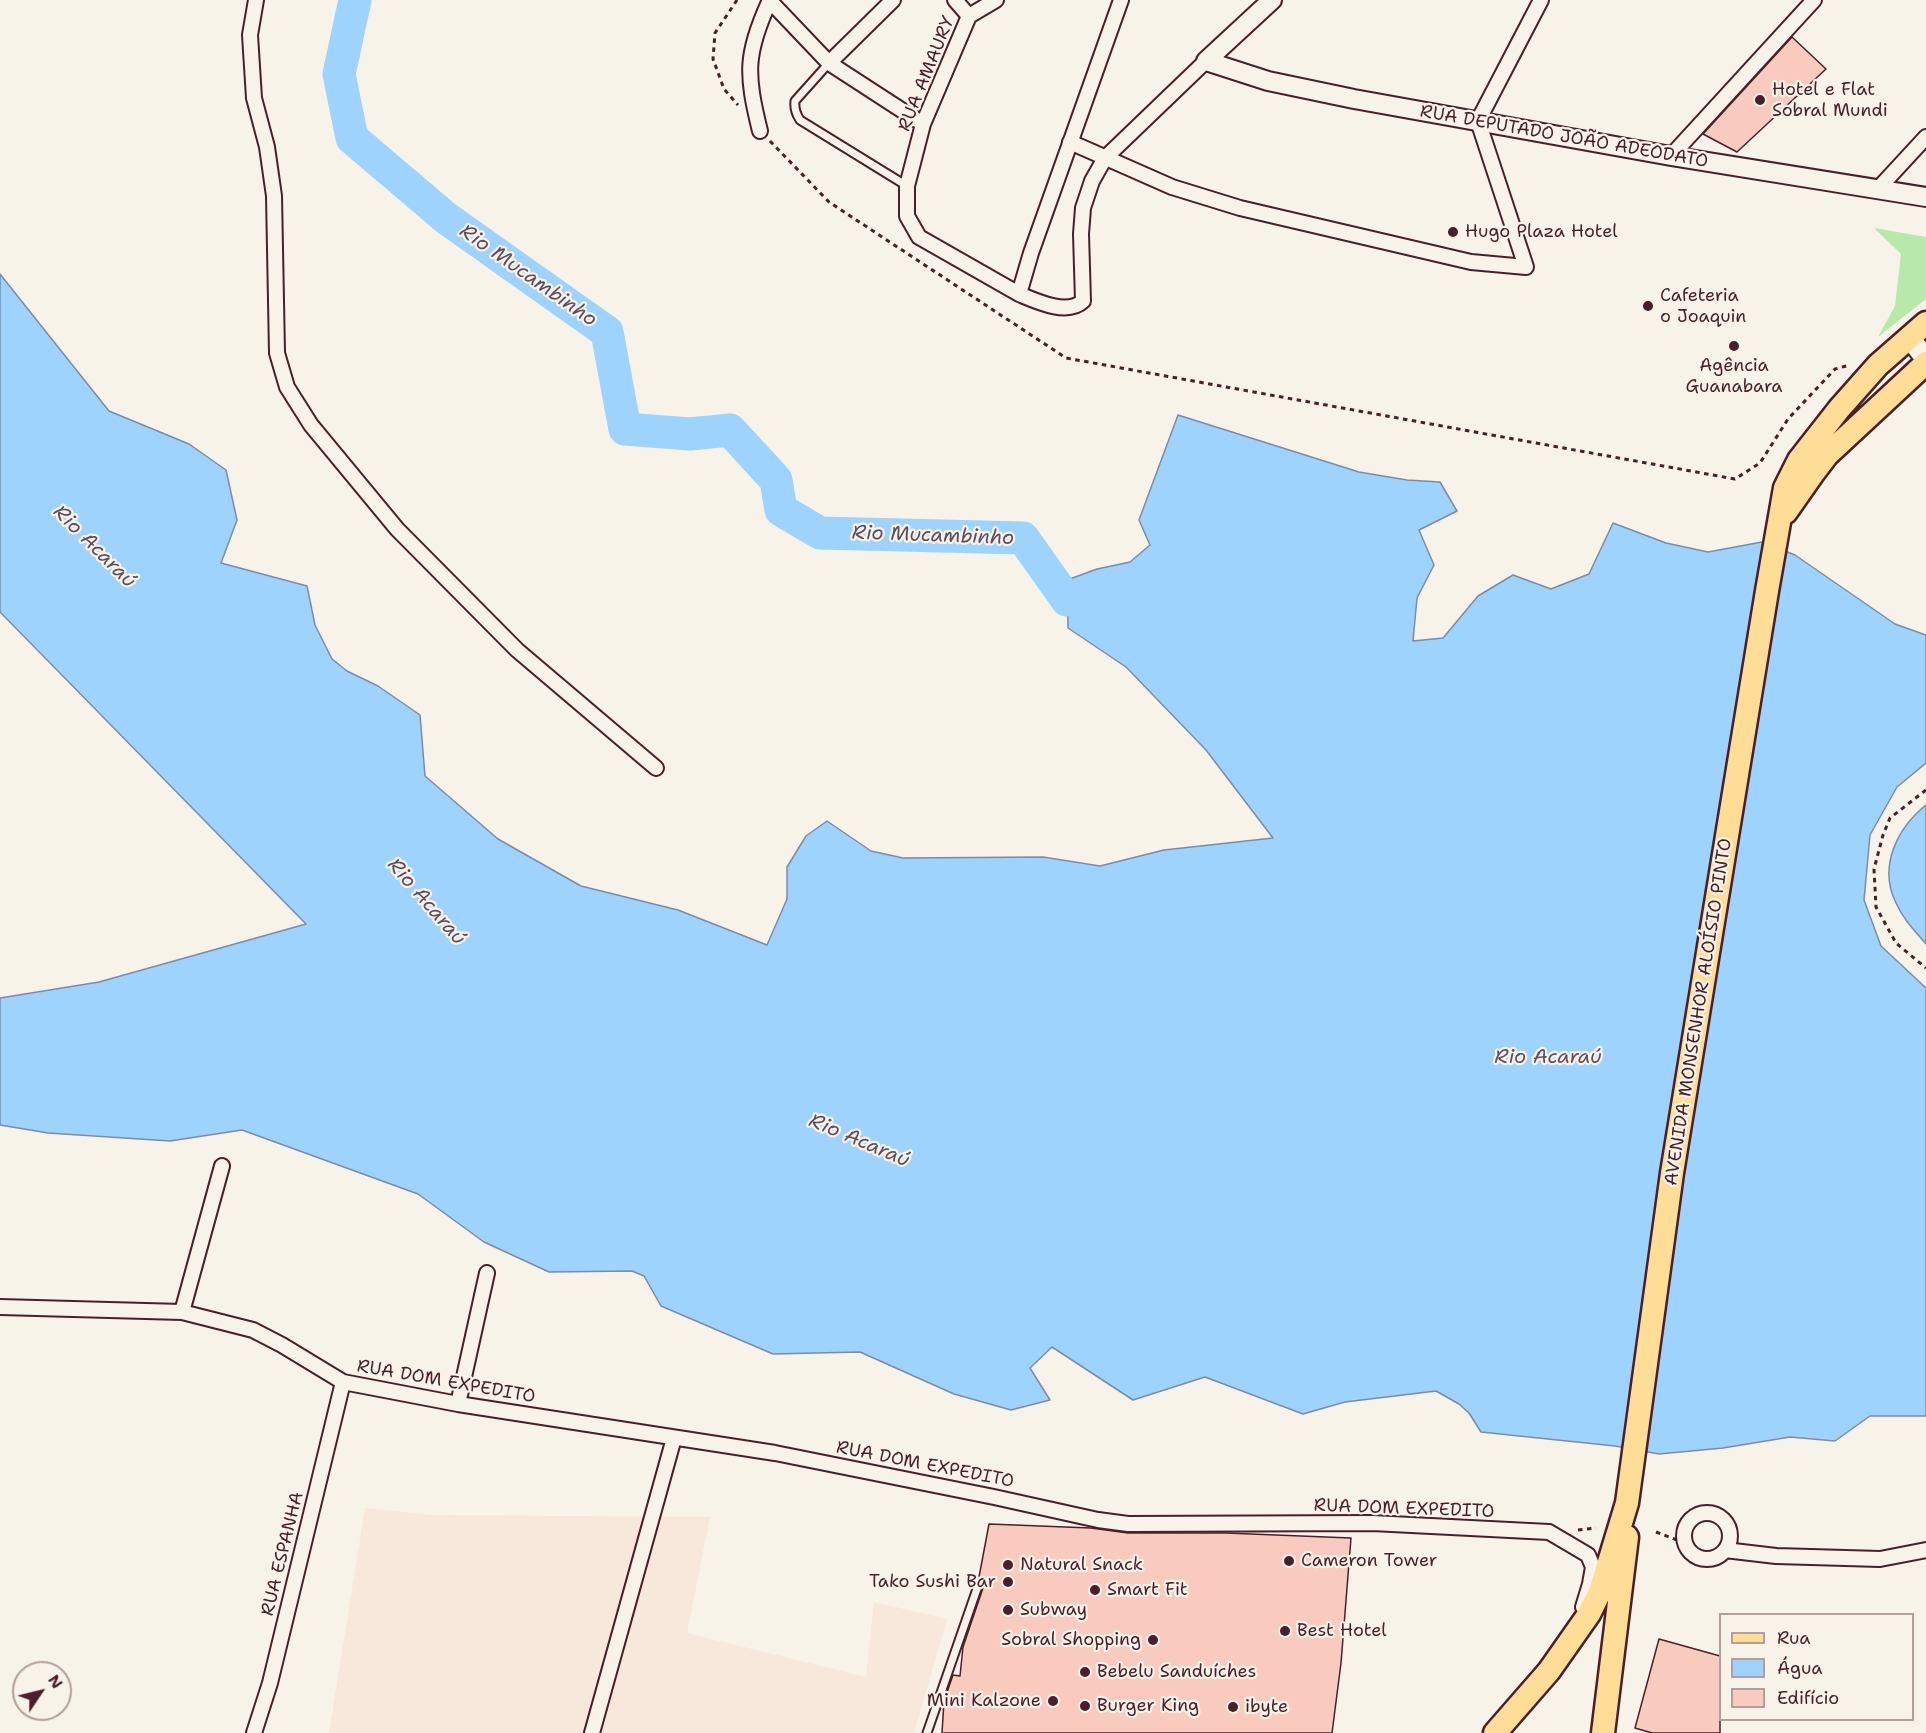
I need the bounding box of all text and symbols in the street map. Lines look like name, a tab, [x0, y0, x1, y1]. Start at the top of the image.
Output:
street label: RUA AMAURY	[894, 13, 960, 135]
place label: Hotel e Flat Sobral Mundi	[1772, 79, 1888, 122]
marker: Hotel e Flat Sobral Mundi	[1753, 93, 1767, 107]
street label: RUA DEPUTADO JOÃO ADEODATO	[1418, 101, 1710, 173]
water label: Rio Mucambinho	[455, 220, 601, 332]
place label: Hugo Plaza Hotel	[1465, 221, 1618, 243]
marker: Hugo Plaza Hotel	[1446, 225, 1460, 239]
place label: Cafeteria o Joaquin	[1660, 285, 1746, 328]
marker: Cafeteria o Joaquin	[1641, 299, 1655, 313]
marker: Agência Guanabara	[1727, 339, 1741, 353]
place label: Agência Guanabara	[1685, 355, 1783, 398]
water label: Rio Acaraú	[48, 501, 140, 593]
water label: Rio Mucambinho	[852, 521, 1014, 551]
street label: AVENIDA MONSENHOR ALOÍSIO PINTO	[1661, 837, 1737, 1187]
water label: Rio Acaraú	[382, 854, 470, 950]
water label: Rio Acaraú	[1494, 1046, 1602, 1070]
water label: Rio Acaraú	[805, 1109, 913, 1173]
street label: RUA DOM EXPEDITO	[355, 1356, 537, 1408]
street label: RUA DOM EXPEDITO	[834, 1437, 1016, 1493]
street label: RUA ESPANHA	[257, 1490, 309, 1618]
street label: RUA DOM EXPEDITO	[1313, 1495, 1495, 1523]
place label: Cameron Tower	[1301, 1550, 1437, 1572]
place label: Natural Snack	[1020, 1554, 1143, 1576]
marker: Cameron Tower	[1282, 1554, 1296, 1568]
marker: Natural Snack	[1001, 1558, 1015, 1572]
place label: Tako Sushi Bar	[869, 1571, 996, 1593]
marker: Tako Sushi Bar	[1001, 1575, 1015, 1589]
place label: Smart Fit	[1107, 1579, 1188, 1601]
marker: Smart Fit	[1088, 1583, 1102, 1597]
place label: Subway	[1020, 1599, 1087, 1621]
marker: Subway	[1001, 1603, 1015, 1617]
legend	[1719, 1613, 1914, 1721]
place label: Best Hotel	[1297, 1620, 1387, 1642]
marker: Best Hotel	[1278, 1624, 1292, 1638]
text: Rua	[1777, 1626, 1810, 1650]
place label: Sobral Shopping	[1001, 1629, 1141, 1651]
marker: Sobral Shopping	[1146, 1633, 1160, 1647]
text: Água	[1777, 1656, 1822, 1680]
north arrow	[12, 1661, 72, 1721]
place label: Bebelu Sanduíches	[1097, 1661, 1256, 1683]
marker: Bebelu Sanduíches	[1078, 1665, 1092, 1679]
text: N	[43, 1670, 68, 1693]
text: Edifício	[1777, 1686, 1839, 1710]
place label: Mini Kalzone	[927, 1690, 1041, 1712]
marker: Mini Kalzone	[1046, 1694, 1060, 1708]
place label: Burger King	[1097, 1695, 1199, 1717]
place label: ibyte	[1245, 1696, 1288, 1718]
marker: Burger King	[1078, 1699, 1092, 1713]
marker: ibyte	[1226, 1700, 1240, 1714]

